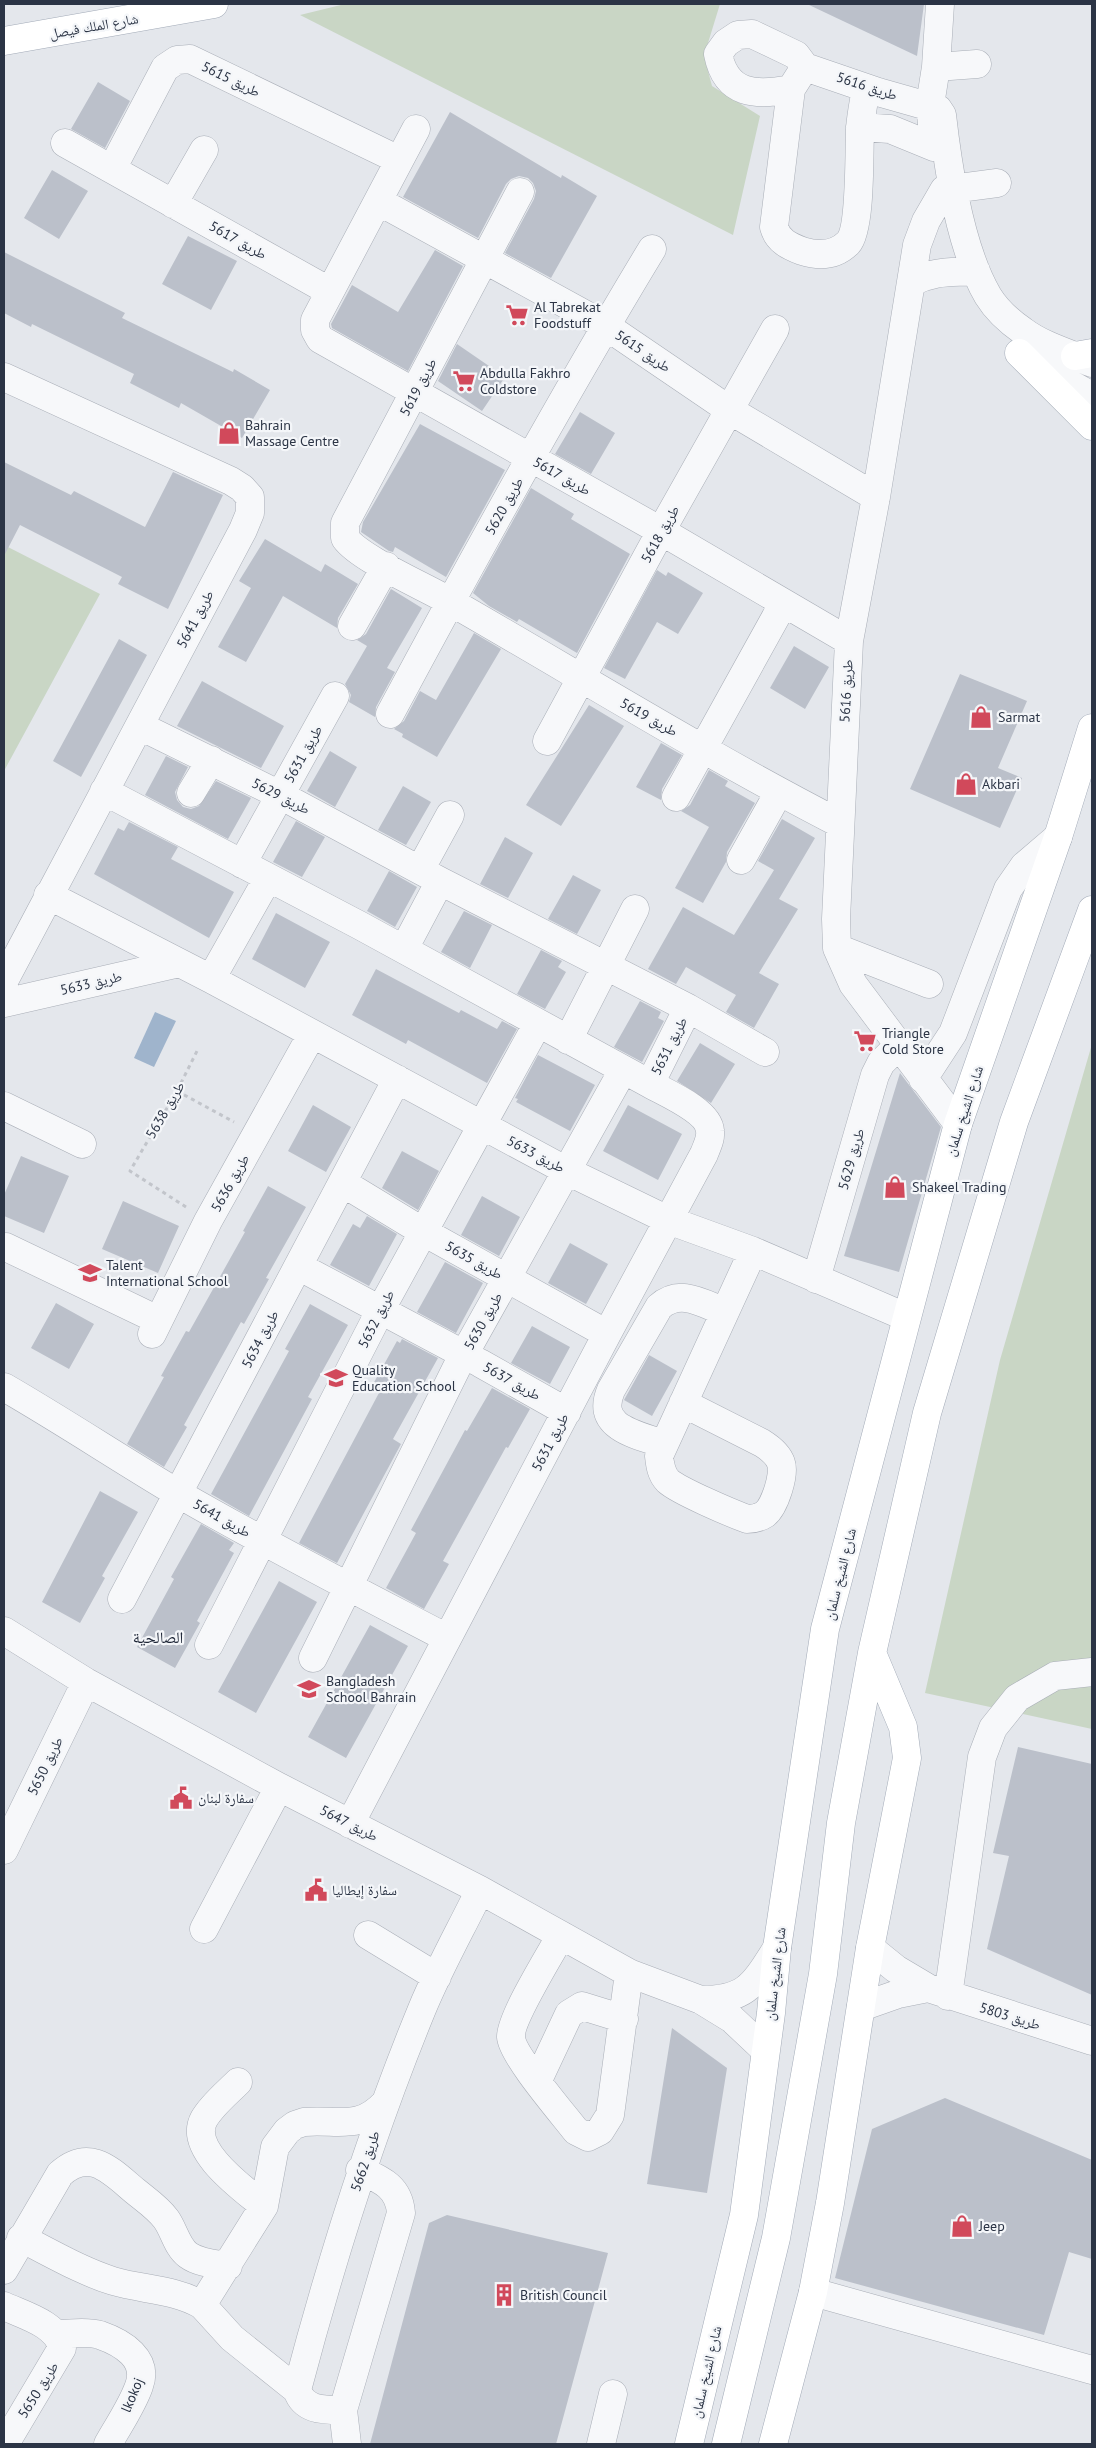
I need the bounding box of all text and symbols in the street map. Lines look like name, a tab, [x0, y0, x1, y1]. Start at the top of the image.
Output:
street label: شارع الملك فيصل	[48, 9, 140, 44]
street label: طريق 5615	[198, 57, 263, 102]
street label: طريق 5616	[834, 68, 900, 105]
street label: طريق 5617	[206, 217, 270, 264]
place label: Al Tabrekat Foodstuff	[534, 298, 601, 332]
supermarket icon: Al Tabrekat Foodstuff	[504, 302, 530, 328]
street label: طريق 5615	[611, 326, 674, 377]
street label: طريق 5619	[395, 355, 442, 419]
place label: Abdulla Fakhro Coldstore	[480, 364, 571, 398]
supermarket icon: Abdulla Fakhro Coldstore	[451, 368, 477, 394]
place label: Bahrain Massage Centre	[245, 416, 339, 450]
shop icon: Bahrain Massage Centre	[216, 420, 242, 446]
street label: طريق 5617	[530, 453, 594, 500]
street label: طريق 5620	[481, 474, 528, 538]
street label: طريق 5618	[637, 502, 684, 566]
street label: طريق 5641	[172, 587, 219, 651]
street label: طريق 5616	[835, 659, 858, 723]
street label: طريق 5619	[617, 694, 681, 741]
shop icon: Sarmat	[968, 704, 994, 730]
place label: Sarmat	[998, 708, 1040, 726]
street label: طريق 5631	[280, 722, 327, 786]
shop icon: Akbari	[953, 771, 979, 797]
street label: طريق 5629	[248, 774, 313, 819]
place label: Akbari	[982, 775, 1020, 793]
street label: طريق 5633	[58, 967, 124, 1000]
street label: طريق 5631	[647, 1014, 692, 1079]
place label: Triangle Cold Store	[882, 1024, 944, 1058]
supermarket icon: Triangle Cold Store	[852, 1028, 878, 1054]
street label: شارع الشيخ سلمان	[941, 1063, 988, 1159]
street label: طريق 5638	[141, 1078, 189, 1142]
street label: طريق 5629	[834, 1126, 869, 1192]
street label: طريق 5633	[504, 1131, 568, 1178]
street label: طريق 5636	[207, 1151, 254, 1215]
shop icon: Shakeel Trading	[882, 1174, 908, 1200]
place label: Shakeel Trading	[912, 1178, 1007, 1196]
street label: طريق 5635	[442, 1237, 506, 1284]
place label: Talent International School	[106, 1256, 228, 1290]
school or university icon: Talent International School	[77, 1260, 103, 1286]
street label: طريق 5632	[354, 1287, 399, 1352]
street label: طريق 5630	[460, 1289, 507, 1353]
street label: طريق 5634	[237, 1307, 284, 1371]
street label: طريق 5637	[480, 1358, 544, 1405]
place label: Quality Education School	[352, 1361, 456, 1395]
school or university icon: Quality Education School	[323, 1365, 349, 1391]
street label: طريق 5631	[527, 1410, 574, 1474]
street label: طريق 5641	[190, 1495, 254, 1542]
street label: شارع الشيخ سلمان	[820, 1526, 861, 1622]
district label: الصالحية	[133, 1627, 183, 1647]
place label: Bangladesh School Bahrain	[326, 1672, 416, 1706]
school or university icon: Bangladesh School Bahrain	[296, 1676, 322, 1702]
street label: طريق 5650	[23, 1734, 68, 1799]
public building icon: سفارة لبنان	[168, 1785, 194, 1811]
place label: سفارة لبنان	[198, 1789, 254, 1807]
street label: طريق 5647	[316, 1801, 381, 1846]
public building icon: سفارة إيطاليا	[303, 1877, 329, 1903]
place label: سفارة إيطاليا	[332, 1881, 397, 1900]
street label: شارع الشيخ سلمان	[760, 1926, 791, 2022]
street label: طريق 5803	[977, 1998, 1043, 2035]
street label: طريق 5662	[346, 2128, 385, 2194]
shop icon: Jeep	[949, 2213, 975, 2239]
place label: Jeep	[978, 2217, 1005, 2235]
building icon: British Council	[491, 2282, 517, 2308]
place label: British Council	[520, 2286, 607, 2304]
street label: شارع الشيخ سلمان	[687, 2324, 726, 2420]
street label: طريق 5650	[14, 2359, 63, 2422]
street label: lkokoj	[117, 2375, 147, 2415]

